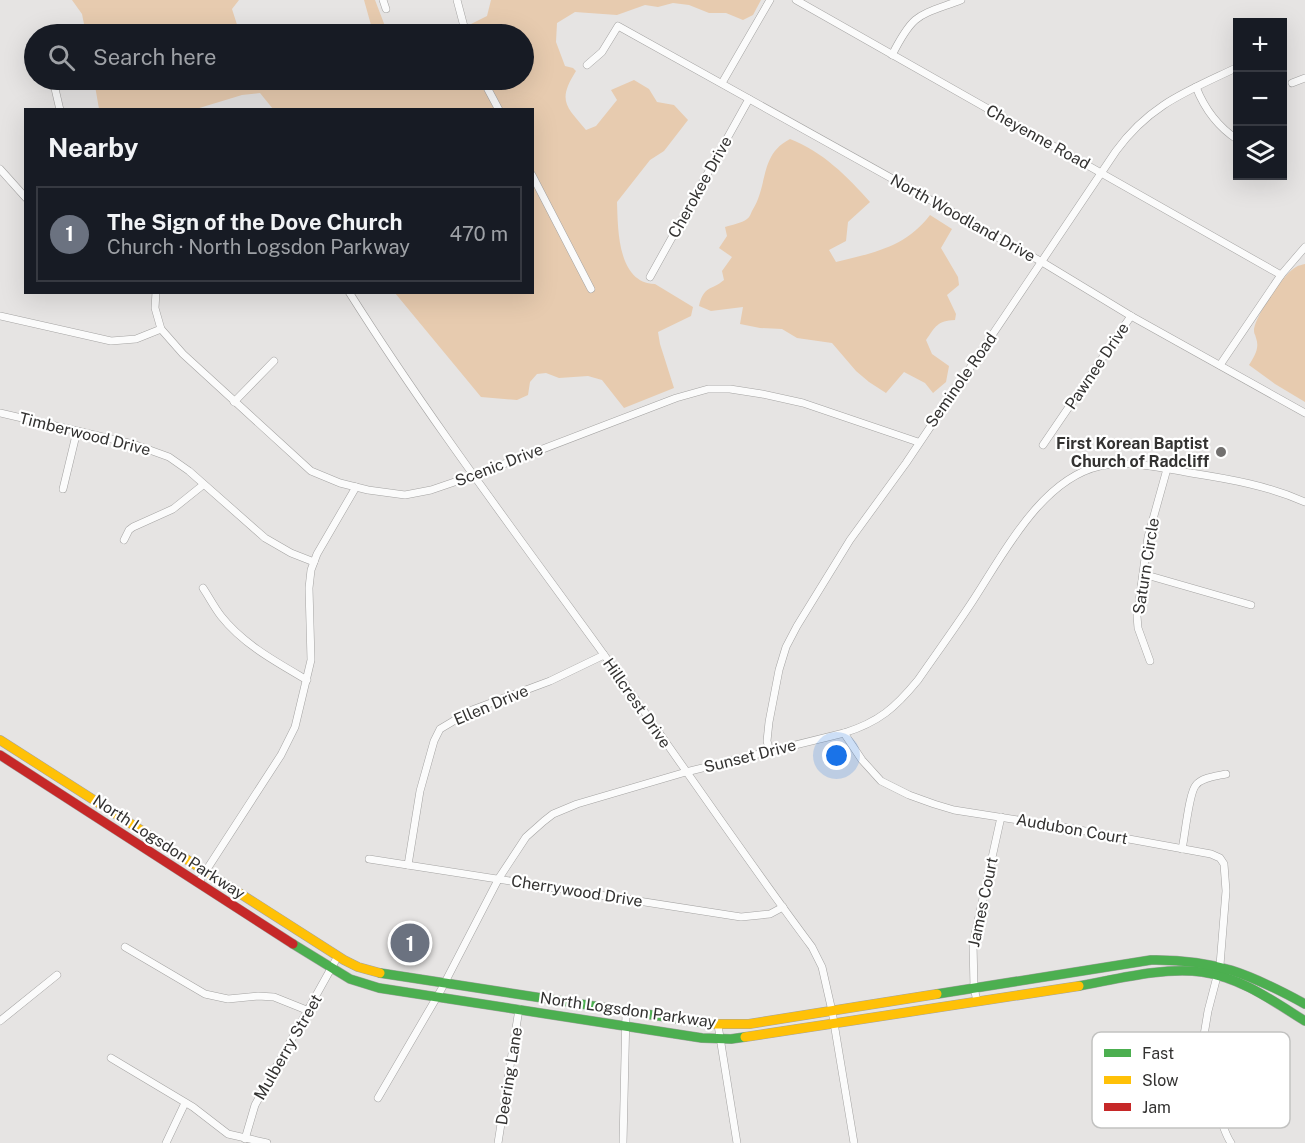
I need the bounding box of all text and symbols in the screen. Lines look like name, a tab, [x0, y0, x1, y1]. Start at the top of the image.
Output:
map controls	[1233, 18, 1287, 180]
button: +	[1233, 18, 1287, 72]
search box	[24, 24, 534, 90]
icon: search	[45, 41, 78, 74]
text: Search here	[93, 44, 217, 70]
button: −	[1233, 72, 1287, 126]
street label: Cheyenne Road	[983, 101, 1093, 173]
button: layers	[1233, 126, 1287, 180]
text: Nearby	[48, 132, 138, 163]
street label: Cherokee Drive	[664, 133, 736, 241]
street label: North Woodland Drive	[887, 170, 1039, 266]
text: The Sign of the Dove Church	[107, 209, 403, 235]
text: 1	[65, 222, 74, 246]
text: 470 m	[449, 222, 508, 246]
text: Church · North Logsdon Parkway	[107, 235, 410, 259]
street label: Pawnee Drive	[1061, 319, 1133, 413]
street label: Seminole Road	[921, 329, 1001, 431]
street label: Timberwood Drive	[17, 408, 153, 460]
place label: First Korean Baptist Church of Radcliff	[1056, 434, 1210, 471]
street label: Scenic Drive	[452, 440, 546, 490]
marker: First Korean Baptist Church of Radcliff	[1214, 445, 1228, 459]
street label: Saturn Circle	[1129, 516, 1163, 616]
street label: Hillcrest Drive	[599, 654, 675, 752]
street label: Ellen Drive	[451, 681, 531, 729]
street label: Sunset Drive	[702, 735, 798, 777]
your location	[822, 741, 851, 770]
street label: North Logsdon Parkway	[89, 791, 249, 904]
street label: Audubon Court	[1015, 810, 1129, 848]
street label: James Court	[964, 855, 1002, 949]
street label: Cherrywood Drive	[510, 871, 644, 911]
pin: 1	[390, 920, 430, 966]
street label: North Logsdon Parkway	[539, 988, 718, 1032]
street label: Mulberry Street	[250, 991, 326, 1103]
street label: Deering Lane	[492, 1026, 526, 1126]
legend	[1092, 1032, 1290, 1128]
text: Fast	[1142, 1044, 1174, 1063]
text: Slow	[1142, 1071, 1179, 1090]
text: Jam	[1142, 1098, 1171, 1117]

